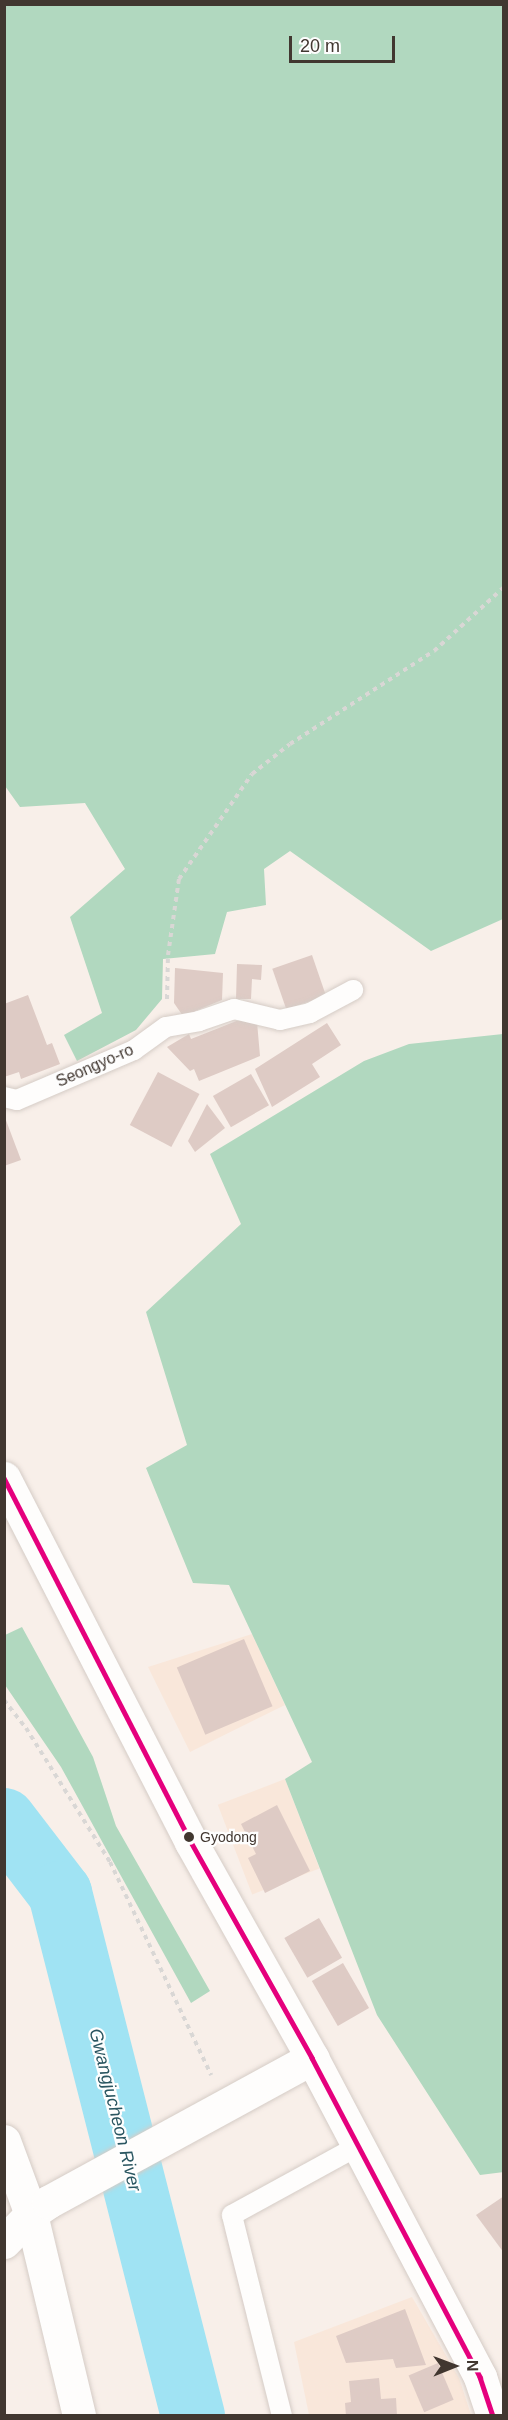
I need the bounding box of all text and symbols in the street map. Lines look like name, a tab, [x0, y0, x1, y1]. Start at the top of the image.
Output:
scale bar	[292, 24, 398, 62]
text: 20 m	[300, 36, 340, 56]
street label: Seongyo-ro	[53, 1040, 137, 1092]
place label: Gyodong	[200, 1829, 257, 1845]
marker: Gyodong	[183, 1831, 195, 1843]
water label: Gwangjucheon River	[84, 2026, 146, 2194]
north arrow	[424, 2336, 484, 2396]
text: N	[464, 2360, 481, 2372]

